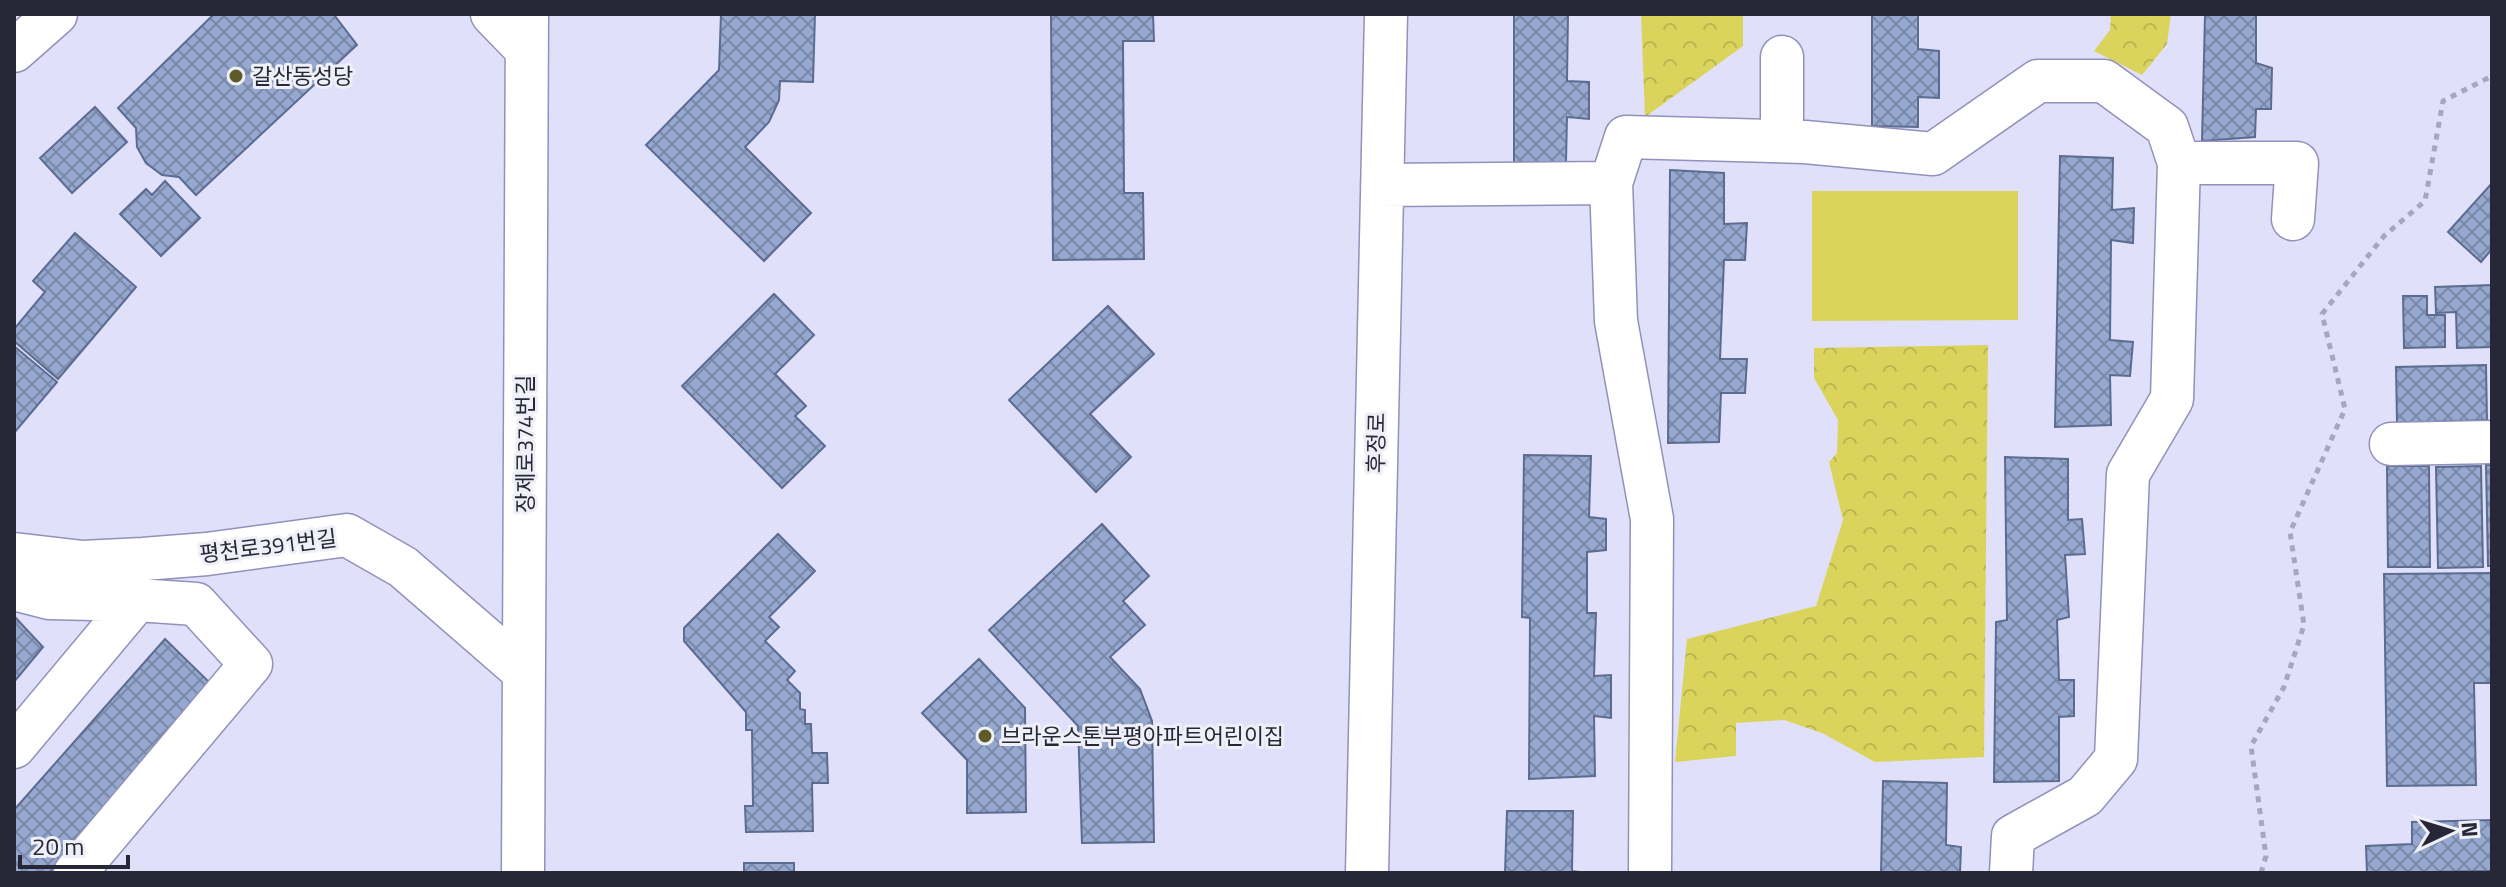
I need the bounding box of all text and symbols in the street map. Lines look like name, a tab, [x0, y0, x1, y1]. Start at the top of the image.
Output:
place label: 갈산동성당	[252, 59, 353, 93]
marker: 갈산동성당	[227, 67, 245, 85]
street label: 장제로374번길	[508, 375, 542, 513]
street label: 후정로	[1358, 412, 1394, 474]
street label: 평천로391번길	[197, 521, 339, 571]
place label: 브라운스톤부평아파트어린이집	[1001, 719, 1284, 753]
marker: 브라운스톤부평아파트어린이집	[976, 727, 994, 745]
north arrow	[2410, 791, 2490, 871]
scale bar	[20, 819, 128, 869]
text: N	[2452, 821, 2487, 838]
text: 20 m	[32, 828, 84, 864]

